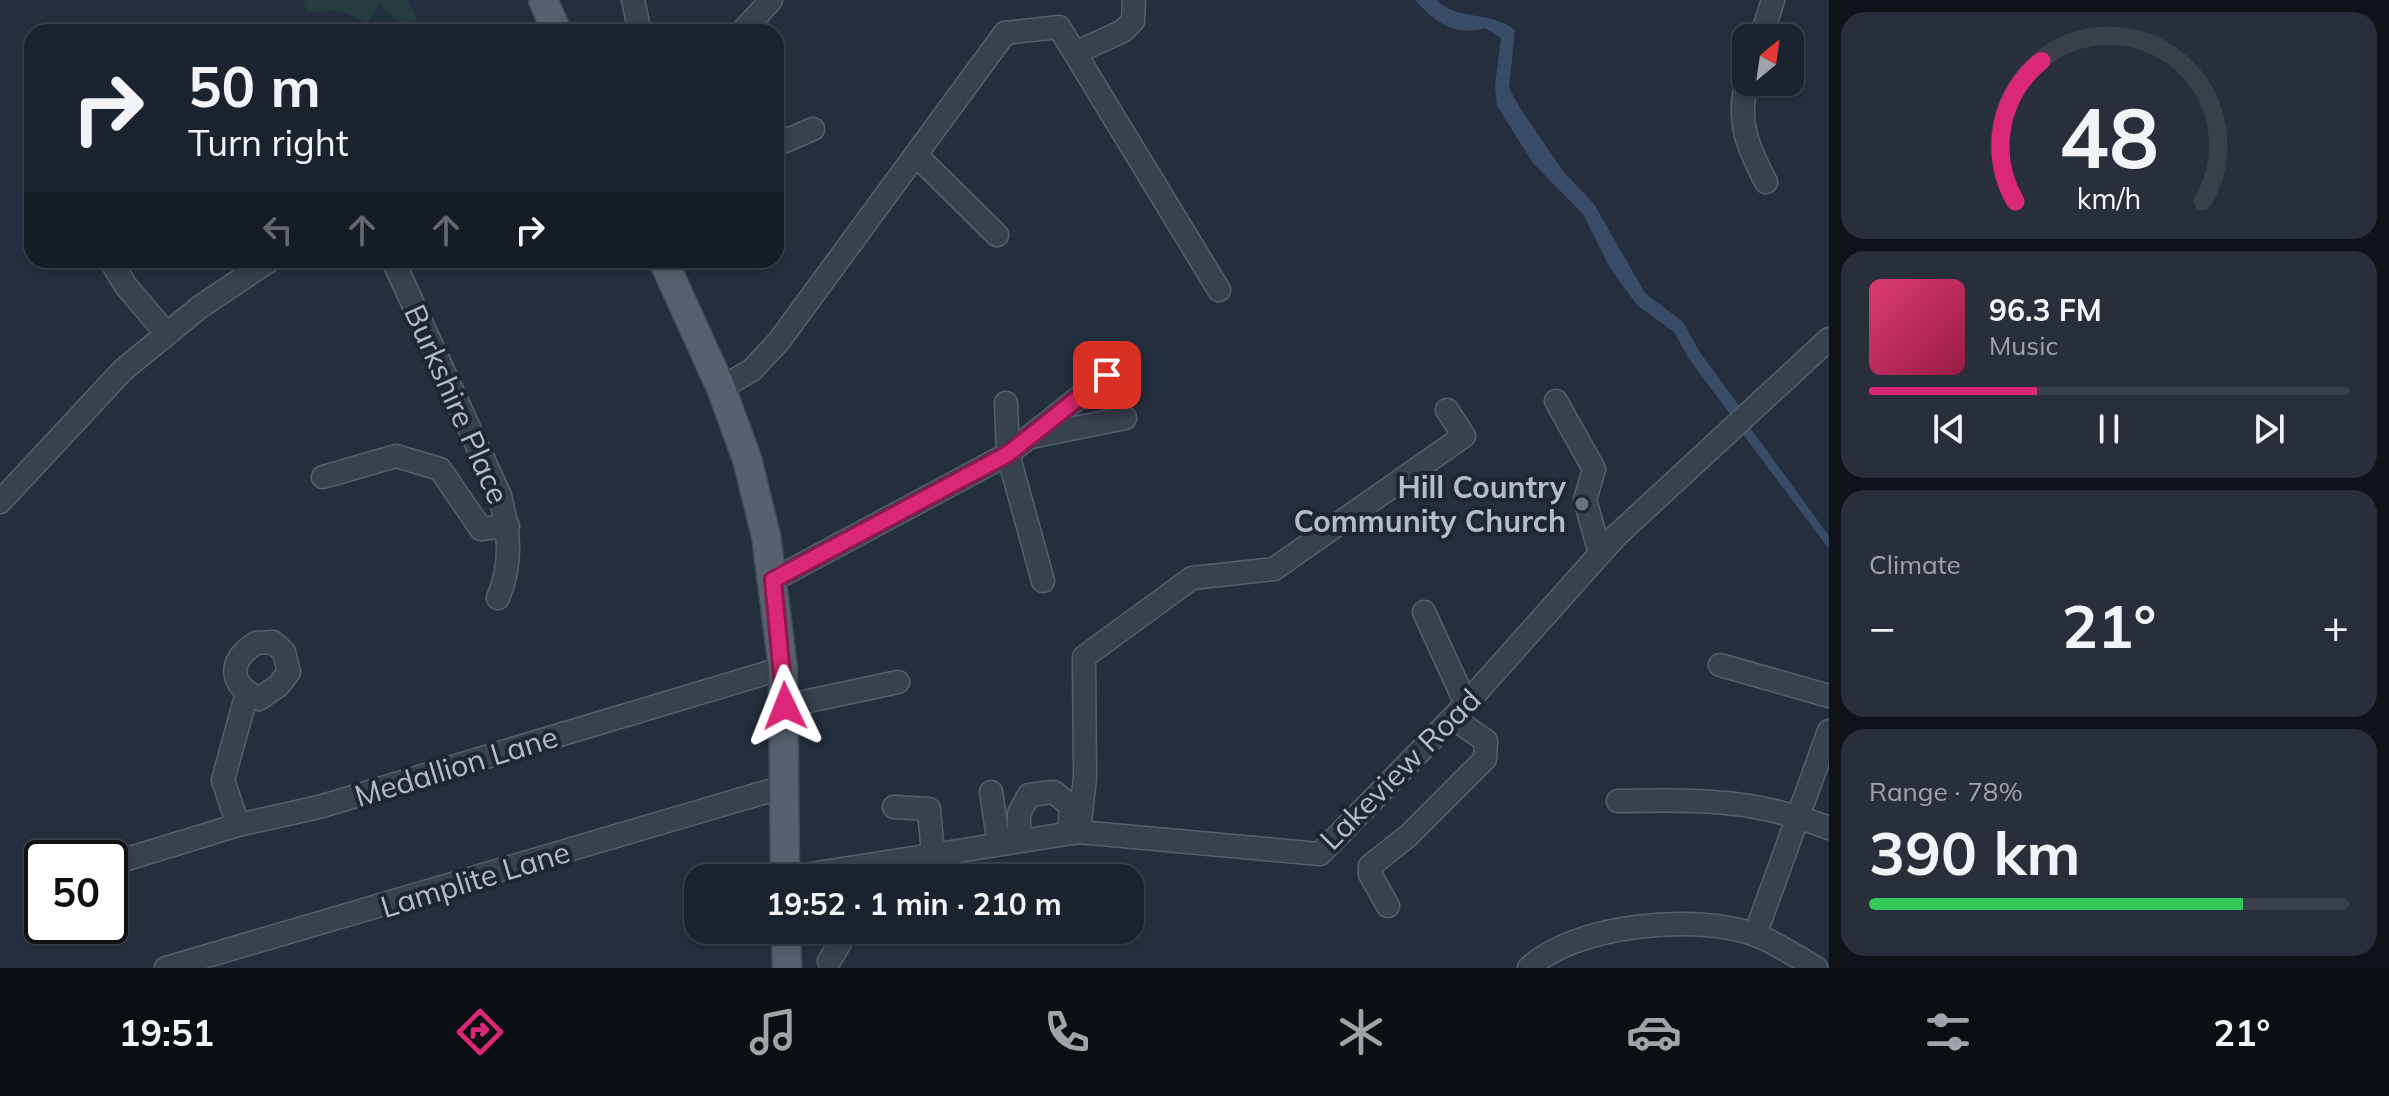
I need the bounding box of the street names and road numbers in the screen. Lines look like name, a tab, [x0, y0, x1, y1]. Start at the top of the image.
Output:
street label: Burkshire Place	[396, 299, 518, 509]
street label: Lakeview Road	[1312, 681, 1488, 857]
street label: Medallion Lane	[350, 717, 562, 815]
street label: Lamplite Lane	[376, 832, 574, 926]

